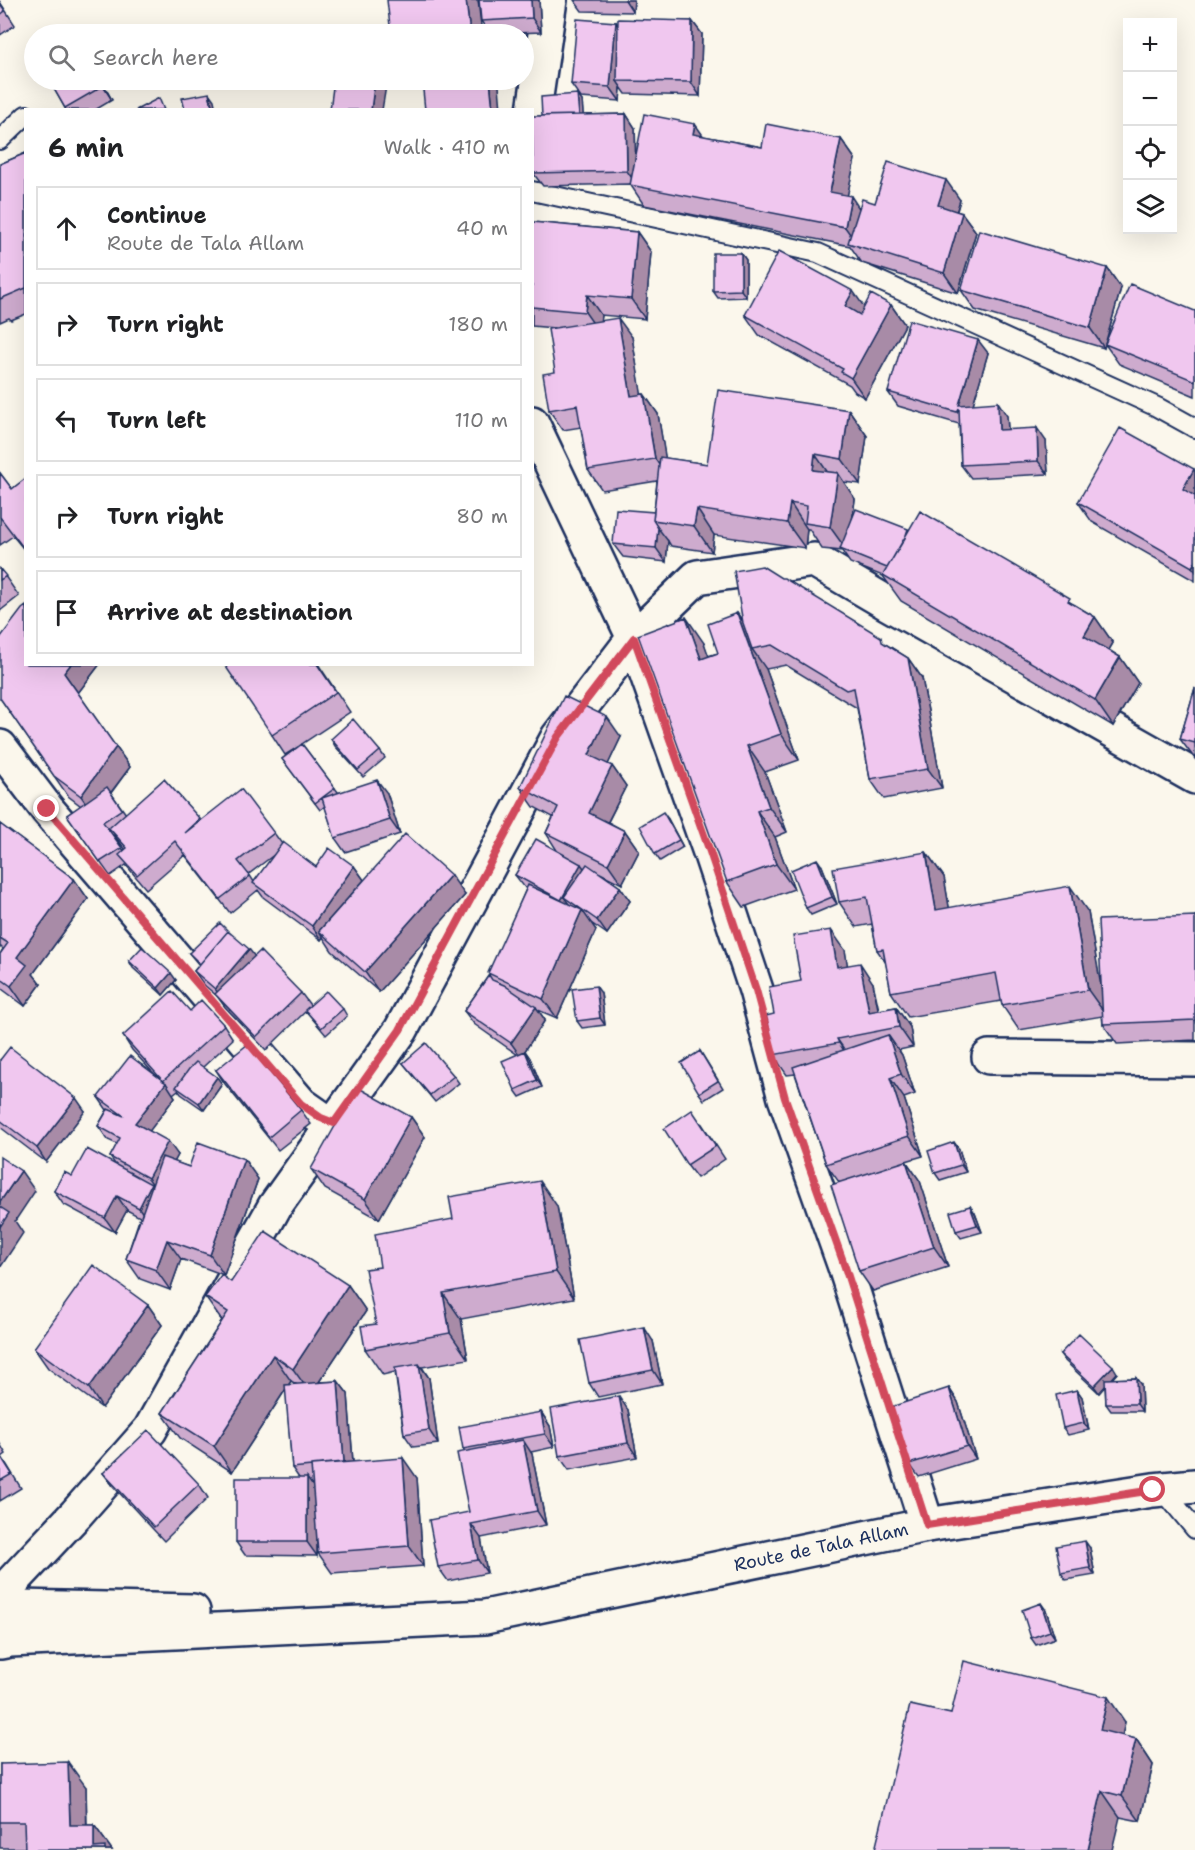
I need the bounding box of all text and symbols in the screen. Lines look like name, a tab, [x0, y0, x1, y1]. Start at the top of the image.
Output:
map controls	[1123, 18, 1177, 234]
button: +	[1123, 18, 1177, 72]
search box	[24, 24, 534, 90]
icon: search	[45, 41, 78, 74]
text: Search here	[93, 43, 219, 72]
button: −	[1123, 72, 1177, 126]
button: locate	[1123, 126, 1177, 180]
text: 6 min	[48, 130, 124, 165]
text: Walk · 410 m	[384, 134, 510, 160]
button: layers	[1123, 180, 1177, 234]
text: Continue	[107, 201, 207, 230]
icon: ahead	[50, 212, 83, 245]
text: 40 m	[456, 215, 508, 241]
text: Route de Tala Allam	[107, 230, 304, 256]
icon: right	[50, 308, 83, 341]
text: Turn right	[107, 310, 224, 339]
text: 180 m	[448, 311, 508, 337]
icon: left	[50, 404, 83, 437]
text: Turn left	[107, 406, 206, 435]
text: 110 m	[454, 407, 508, 433]
icon: right	[50, 500, 83, 533]
text: Turn right	[107, 502, 224, 531]
text: 80 m	[456, 503, 508, 529]
icon: arrive	[50, 596, 83, 629]
text: Arrive at destination	[107, 598, 353, 627]
route end	[33, 795, 59, 821]
route start	[1139, 1476, 1165, 1502]
street label: Route de Tala Allam	[732, 1517, 910, 1577]

